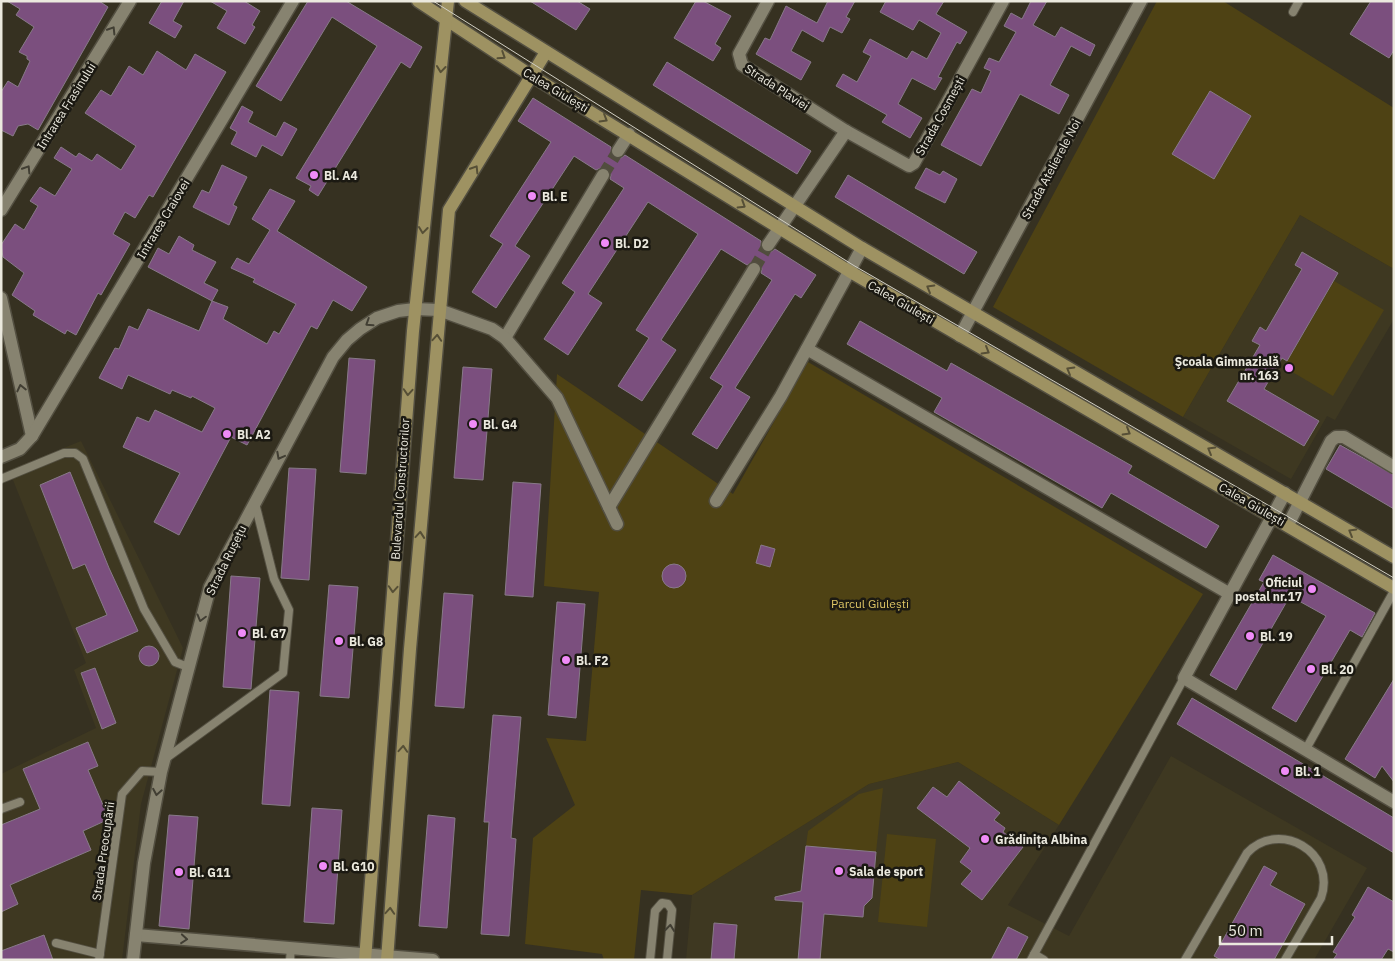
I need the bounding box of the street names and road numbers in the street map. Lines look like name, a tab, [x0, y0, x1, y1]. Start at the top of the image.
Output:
street label: Intrarea Frasinului	[33, 60, 99, 152]
street label: Strada Plaviei	[742, 61, 812, 113]
street label: Calea Giulești	[520, 65, 592, 115]
street label: Strada Cosmești	[912, 74, 968, 158]
street label: Strada Atelierele Noi	[1018, 116, 1084, 222]
street label: Intrarea Craiovei	[133, 177, 193, 261]
street label: Calea Giulești	[865, 277, 937, 327]
street label: Bulevardul Constructorilor	[388, 417, 412, 560]
street label: Calea Giulești	[1216, 479, 1288, 529]
street label: Strada Rușețu	[203, 523, 249, 597]
street label: Strada Preocupării	[89, 801, 117, 901]

